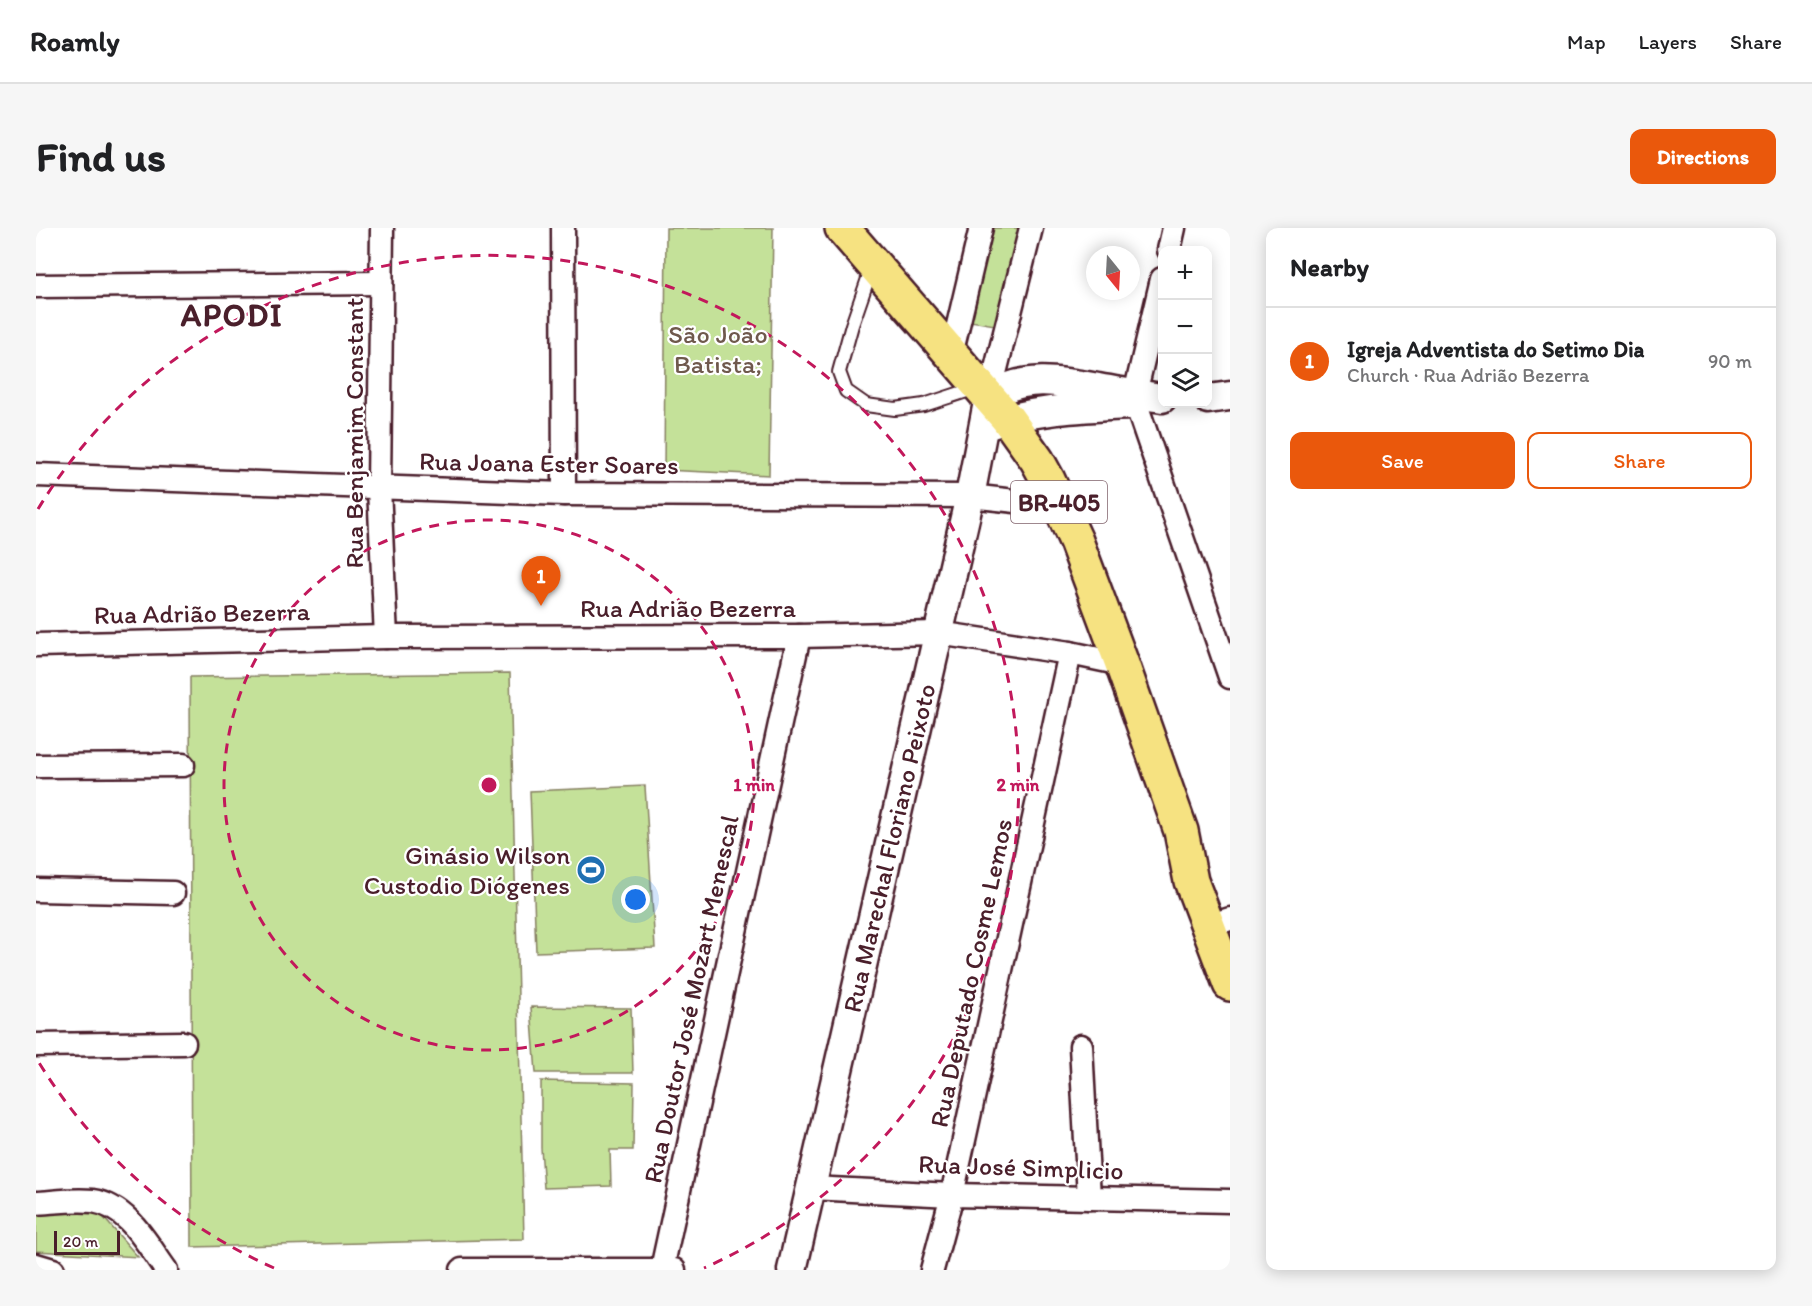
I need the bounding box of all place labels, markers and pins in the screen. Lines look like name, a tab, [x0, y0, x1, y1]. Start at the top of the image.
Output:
pin: 1	[522, 556, 560, 606]
centre of rings	[479, 775, 499, 795]
place label: Ginásio Wilson Custodio Diógenes	[364, 839, 570, 901]
sports icon: Ginásio Wilson Custodio Diógenes	[575, 854, 607, 886]

